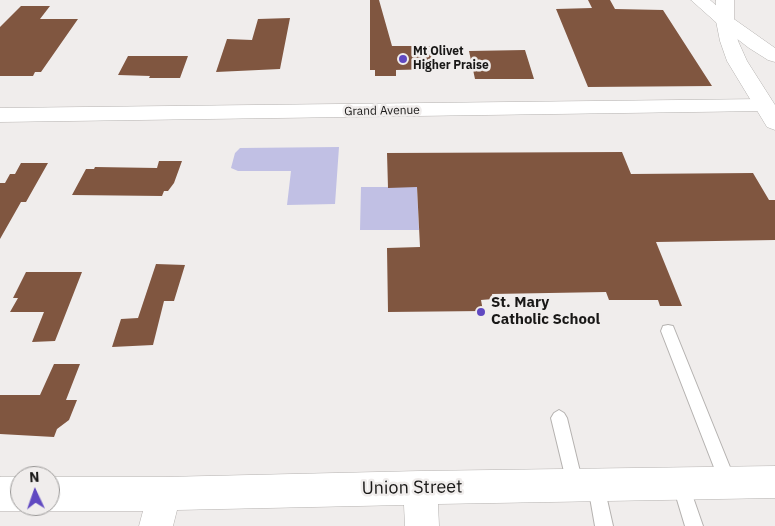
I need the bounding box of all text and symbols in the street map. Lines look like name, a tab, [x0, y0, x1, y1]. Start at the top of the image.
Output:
place label: Mt Olivet Higher Praise	[413, 45, 489, 73]
marker: Mt Olivet Higher Praise	[397, 53, 409, 65]
street label: Grand Avenue	[344, 103, 420, 119]
place label: St. Mary Catholic School	[491, 294, 600, 329]
marker: St. Mary Catholic School	[475, 306, 487, 318]
north arrow	[10, 466, 60, 516]
text: N	[29, 468, 40, 486]
street label: Union Street	[361, 476, 463, 500]

